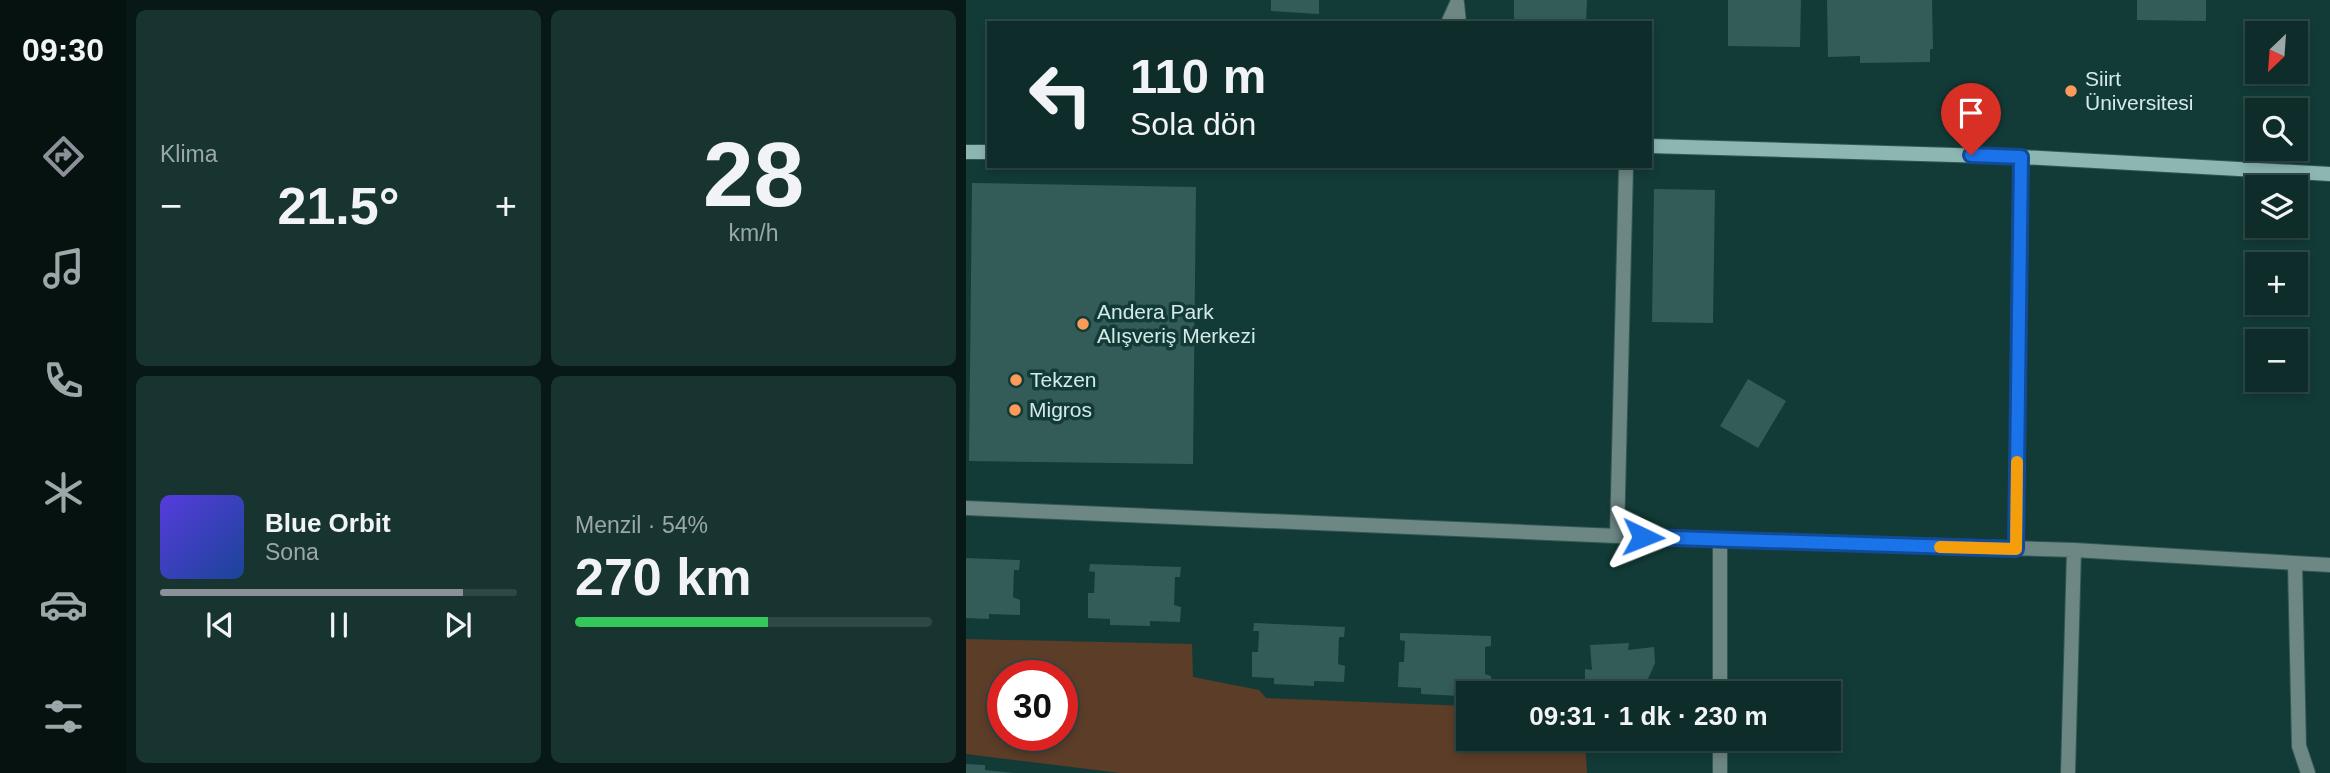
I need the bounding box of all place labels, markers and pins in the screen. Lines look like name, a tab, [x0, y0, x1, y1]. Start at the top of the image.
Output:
place label: Siirt Üniversitesi	[2085, 67, 2194, 114]
pin	[1941, 83, 2001, 155]
marker: Siirt Üniversitesi	[2063, 83, 2079, 99]
place label: Andera Park Alışveriş Merkezi	[1097, 300, 1256, 347]
marker: Andera Park Alışveriş Merkezi	[1075, 316, 1091, 332]
place label: Tekzen	[1030, 368, 1097, 391]
marker: Tekzen	[1008, 372, 1024, 388]
place label: Migros	[1029, 398, 1092, 421]
marker: Migros	[1007, 402, 1023, 418]

